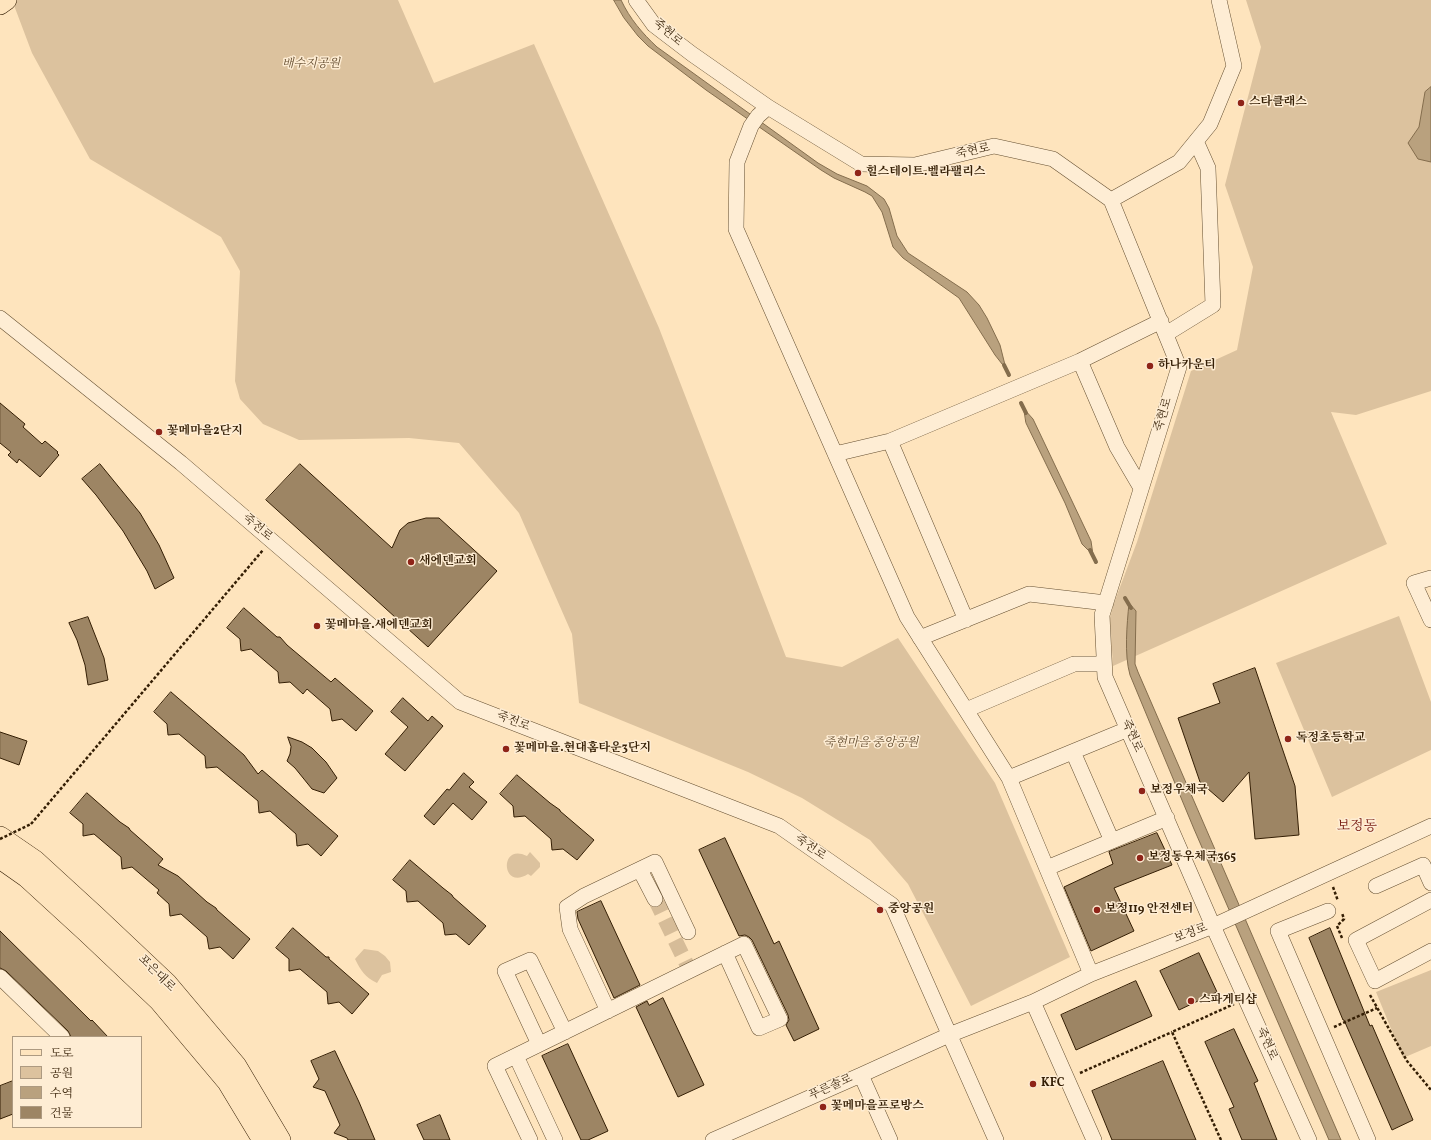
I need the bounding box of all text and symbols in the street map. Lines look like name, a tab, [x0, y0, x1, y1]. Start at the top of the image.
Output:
street label: 죽현로	[649, 16, 685, 50]
park label: 배수지공원	[282, 58, 340, 72]
place label: 스타클래스	[1249, 96, 1307, 110]
marker: 스타클래스	[1236, 98, 1246, 108]
street label: 죽현로	[954, 141, 992, 163]
place label: 힐스테이트.벨라팰리스	[866, 166, 985, 180]
marker: 힐스테이트.벨라팰리스	[853, 168, 863, 178]
place label: 하나카운티	[1158, 359, 1216, 373]
marker: 하나카운티	[1145, 361, 1155, 371]
street label: 죽현로	[1152, 396, 1176, 434]
place label: 꽃메마을2단지	[167, 425, 243, 439]
marker: 꽃메마을2단지	[154, 427, 164, 437]
street label: 죽전로	[239, 511, 275, 545]
place label: 새에덴교회	[419, 555, 477, 569]
marker: 새에덴교회	[406, 557, 416, 567]
place label: 꽃메마을.새에덴교회	[325, 619, 433, 633]
marker: 꽃메마을.새에덴교회	[312, 621, 322, 631]
street label: 죽전로	[494, 709, 532, 735]
street label: 죽현로	[1117, 717, 1145, 755]
place label: 독정초등학교	[1296, 732, 1366, 746]
marker: 독정초등학교	[1283, 734, 1293, 744]
park label: 죽현마을 중앙공원	[824, 737, 918, 751]
place label: 꽃메마을.현대홈타운3단지	[514, 742, 651, 756]
marker: 꽃메마을.현대홈타운3단지	[501, 744, 511, 754]
place label: 보정우체국	[1150, 784, 1208, 798]
marker: 보정우체국	[1137, 786, 1147, 796]
district label: 보정동	[1337, 819, 1377, 835]
street label: 죽전로	[792, 832, 828, 864]
place label: 보정동우체국365	[1148, 851, 1236, 865]
marker: 보정동우체국365	[1135, 853, 1145, 863]
place label: 중앙공원	[888, 903, 934, 917]
place label: 보정119 안전센터	[1105, 903, 1193, 917]
marker: 중앙공원	[875, 905, 885, 915]
marker: 보정119 안전센터	[1092, 905, 1102, 915]
street label: 보정로	[1172, 921, 1210, 947]
street label: 포은대로	[135, 953, 177, 995]
place label: 스파게티샵	[1199, 994, 1257, 1008]
marker: 스파게티샵	[1186, 996, 1196, 1006]
street label: 죽현로	[1252, 1025, 1280, 1063]
legend	[12, 1036, 142, 1128]
text: 도로	[50, 1046, 73, 1062]
text: 공원	[50, 1066, 73, 1082]
street label: 푸른솔로	[807, 1072, 855, 1104]
place label: KFC	[1041, 1077, 1064, 1091]
marker: KFC	[1028, 1079, 1038, 1089]
text: 수역	[50, 1086, 73, 1102]
place label: 꽃메마을프로방스	[831, 1100, 924, 1114]
marker: 꽃메마을프로방스	[818, 1102, 828, 1112]
text: 건물	[50, 1106, 73, 1122]

